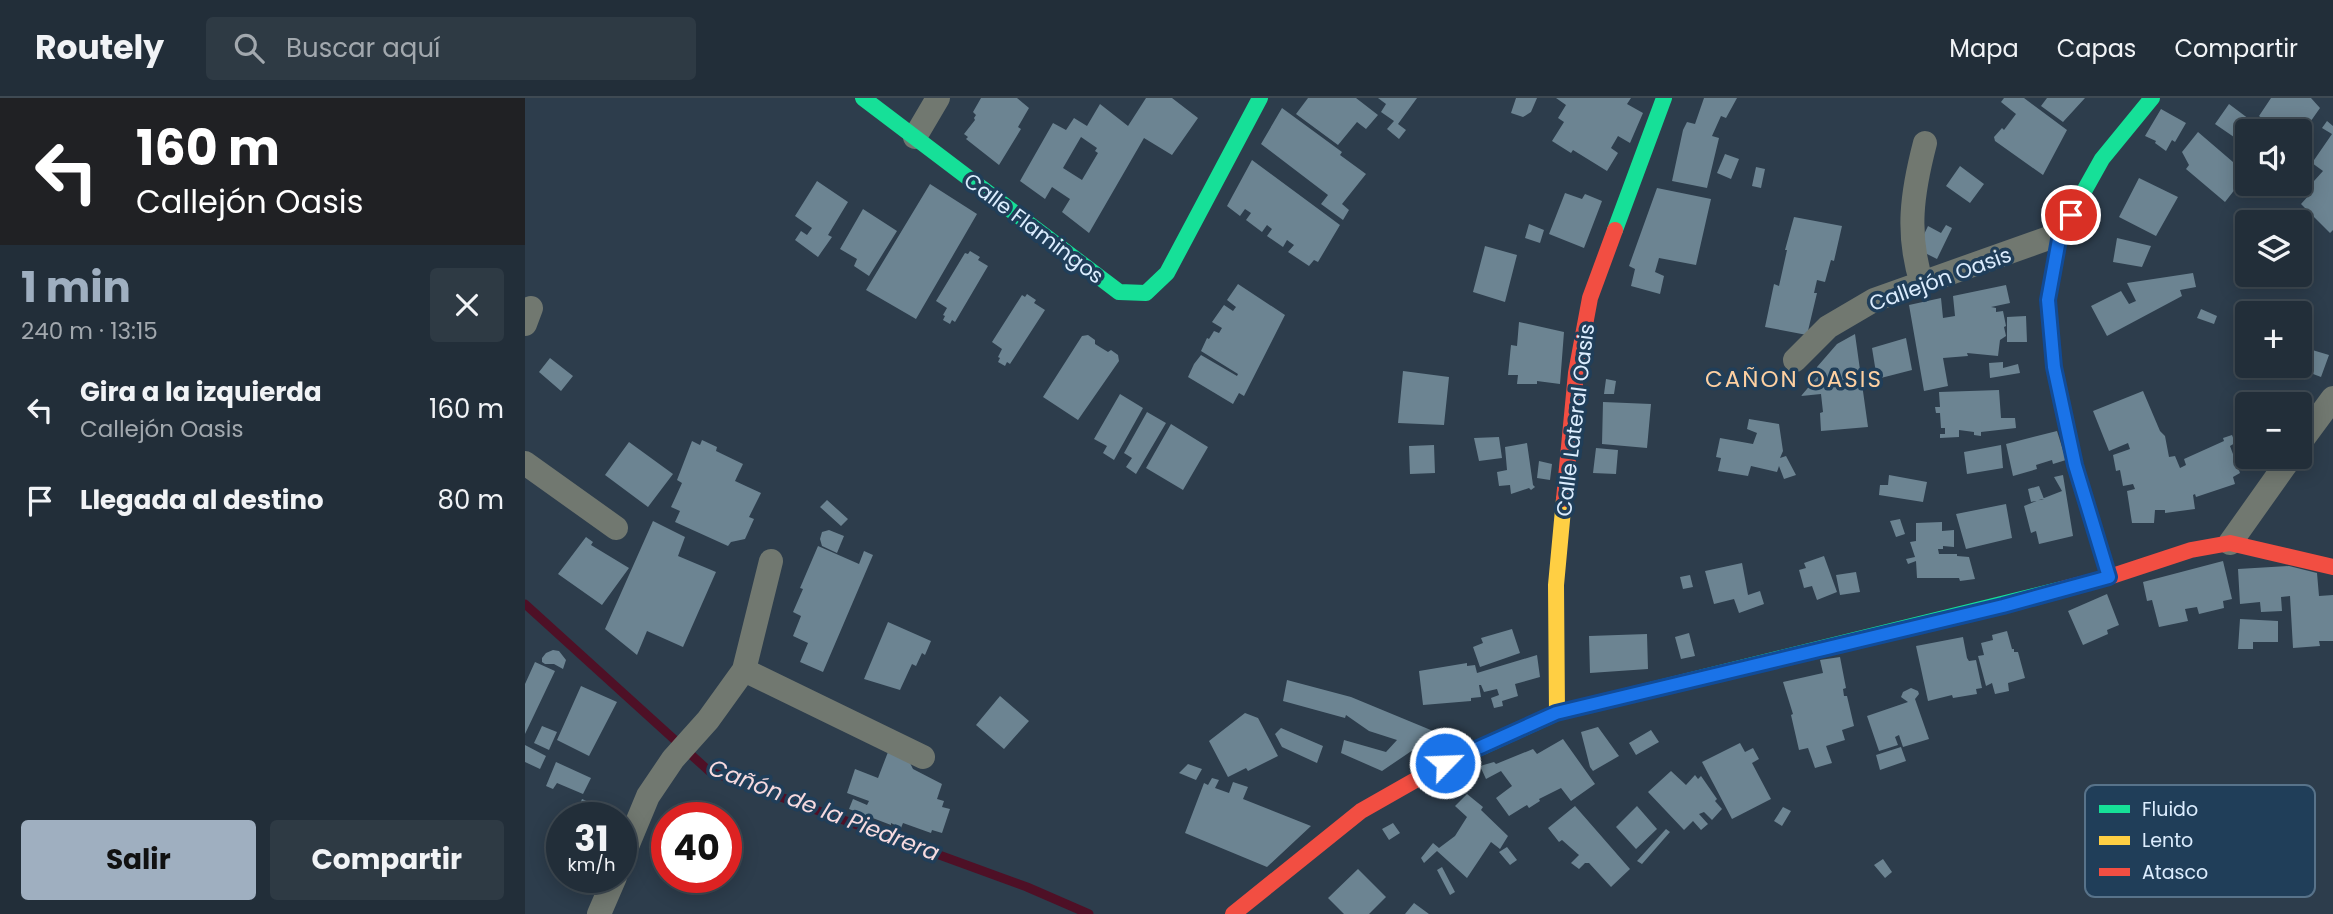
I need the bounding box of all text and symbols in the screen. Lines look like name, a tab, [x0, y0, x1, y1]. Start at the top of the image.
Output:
search box	[206, 17, 696, 80]
text: Routely	[35, 24, 164, 71]
icon: search	[230, 29, 268, 67]
text: Buscar aquí	[286, 30, 440, 66]
text: Mapa	[1949, 32, 2019, 65]
text: Capas	[2057, 32, 2136, 65]
text: Compartir	[2174, 32, 2298, 65]
text: 160 m	[136, 114, 280, 182]
map controls	[2235, 119, 2312, 469]
button: sound	[2235, 119, 2312, 196]
icon: left	[21, 126, 112, 217]
street label: Calle Flamingos	[958, 166, 1110, 290]
text: Callejón Oasis	[136, 179, 363, 224]
pin	[2041, 185, 2101, 245]
icon: arrive	[2052, 196, 2090, 234]
button: layers	[2235, 210, 2312, 287]
street label: Callejón Oasis	[1865, 240, 2015, 318]
text: 1 min	[21, 258, 131, 317]
button: close	[430, 268, 504, 342]
button: +	[2235, 301, 2312, 378]
text: 240 m · 13:15	[21, 315, 158, 347]
street label: Calle Lateral Oasis	[1549, 322, 1601, 518]
district label: CAÑON OASIS	[1705, 363, 1883, 395]
text: Gira a la izquierda	[80, 374, 322, 410]
icon: left	[21, 391, 59, 429]
text: 160 m	[429, 391, 504, 427]
button: −	[2235, 392, 2312, 469]
text: Callejón Oasis	[80, 413, 243, 445]
icon: arrive	[21, 482, 59, 520]
text: Llegada al destino	[80, 482, 324, 518]
text: 80 m	[438, 482, 504, 518]
position arrow	[1408, 726, 1482, 800]
water label: Cañón de la Piedrera	[704, 751, 944, 869]
legend	[2085, 785, 2315, 897]
text: Fluido	[2142, 796, 2198, 823]
speed limit sign: 40	[651, 802, 742, 893]
text: 31	[574, 814, 609, 863]
button: Salir	[21, 820, 256, 900]
button: Compartir	[270, 820, 504, 900]
text: Lento	[2142, 827, 2193, 854]
text: km/h	[568, 852, 615, 877]
text: Atasco	[2142, 859, 2208, 886]

